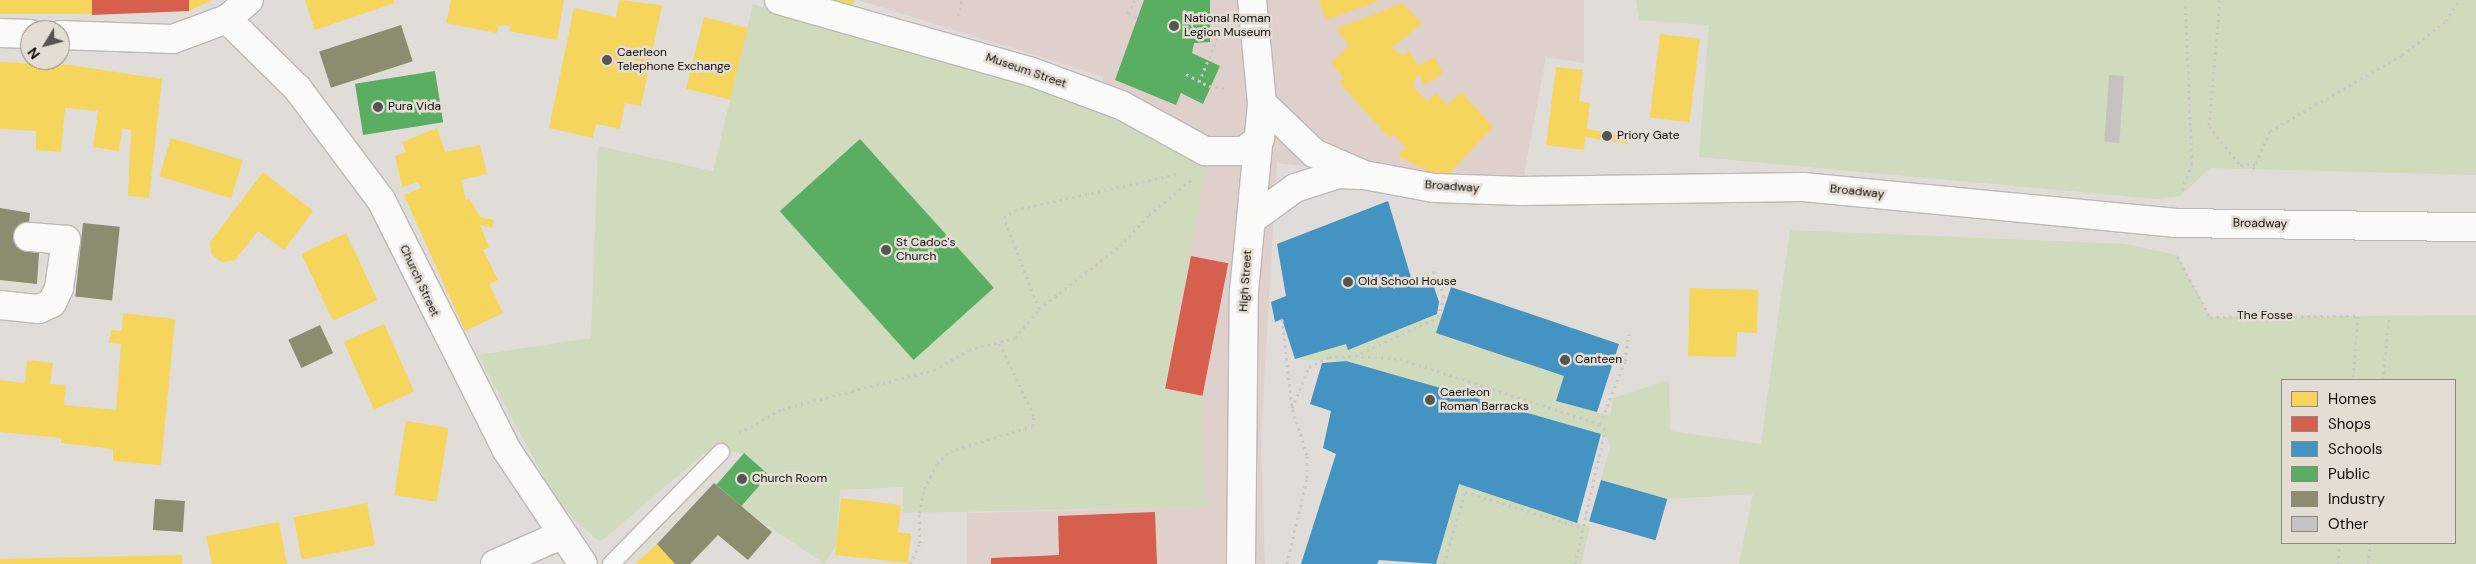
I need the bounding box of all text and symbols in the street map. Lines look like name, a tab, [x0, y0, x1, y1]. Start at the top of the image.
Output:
place label: National Roman Legion Museum	[1184, 12, 1271, 40]
north arrow	[20, 20, 70, 70]
marker: National Roman Legion Museum	[1168, 20, 1180, 32]
text: N	[24, 44, 44, 63]
place label: Caerleon Telephone Exchange	[617, 46, 730, 74]
street label: Museum Street	[984, 50, 1068, 92]
marker: Caerleon Telephone Exchange	[601, 54, 613, 66]
place label: Pura Vida	[388, 100, 441, 114]
marker: Pura Vida	[372, 101, 384, 113]
place label: Priory Gate	[1617, 129, 1680, 143]
marker: Priory Gate	[1601, 130, 1613, 142]
street label: Broadway	[1424, 178, 1480, 196]
street label: Broadway	[1829, 182, 1885, 202]
street label: Broadway	[2233, 216, 2287, 232]
place label: St Cadoc's Church	[896, 236, 955, 264]
street label: Church Street	[396, 243, 442, 319]
marker: St Cadoc's Church	[880, 244, 892, 256]
street label: High Street	[1237, 250, 1255, 312]
place label: Old School House	[1358, 275, 1457, 289]
marker: Old School House	[1342, 276, 1354, 288]
street label: The Fosse	[2237, 309, 2293, 323]
place label: Canteen	[1575, 353, 1622, 367]
marker: Canteen	[1559, 354, 1571, 366]
legend	[2281, 379, 2456, 544]
place label: Caerleon Roman Barracks	[1440, 386, 1529, 414]
text: Homes	[2328, 389, 2377, 409]
marker: Caerleon Roman Barracks	[1424, 394, 1436, 406]
text: Shops	[2328, 414, 2371, 434]
text: Schools	[2328, 439, 2383, 459]
text: Public	[2328, 464, 2370, 484]
place label: Church Room	[752, 472, 827, 486]
marker: Church Room	[736, 473, 748, 485]
text: Industry	[2328, 489, 2385, 509]
text: Other	[2328, 514, 2368, 534]

